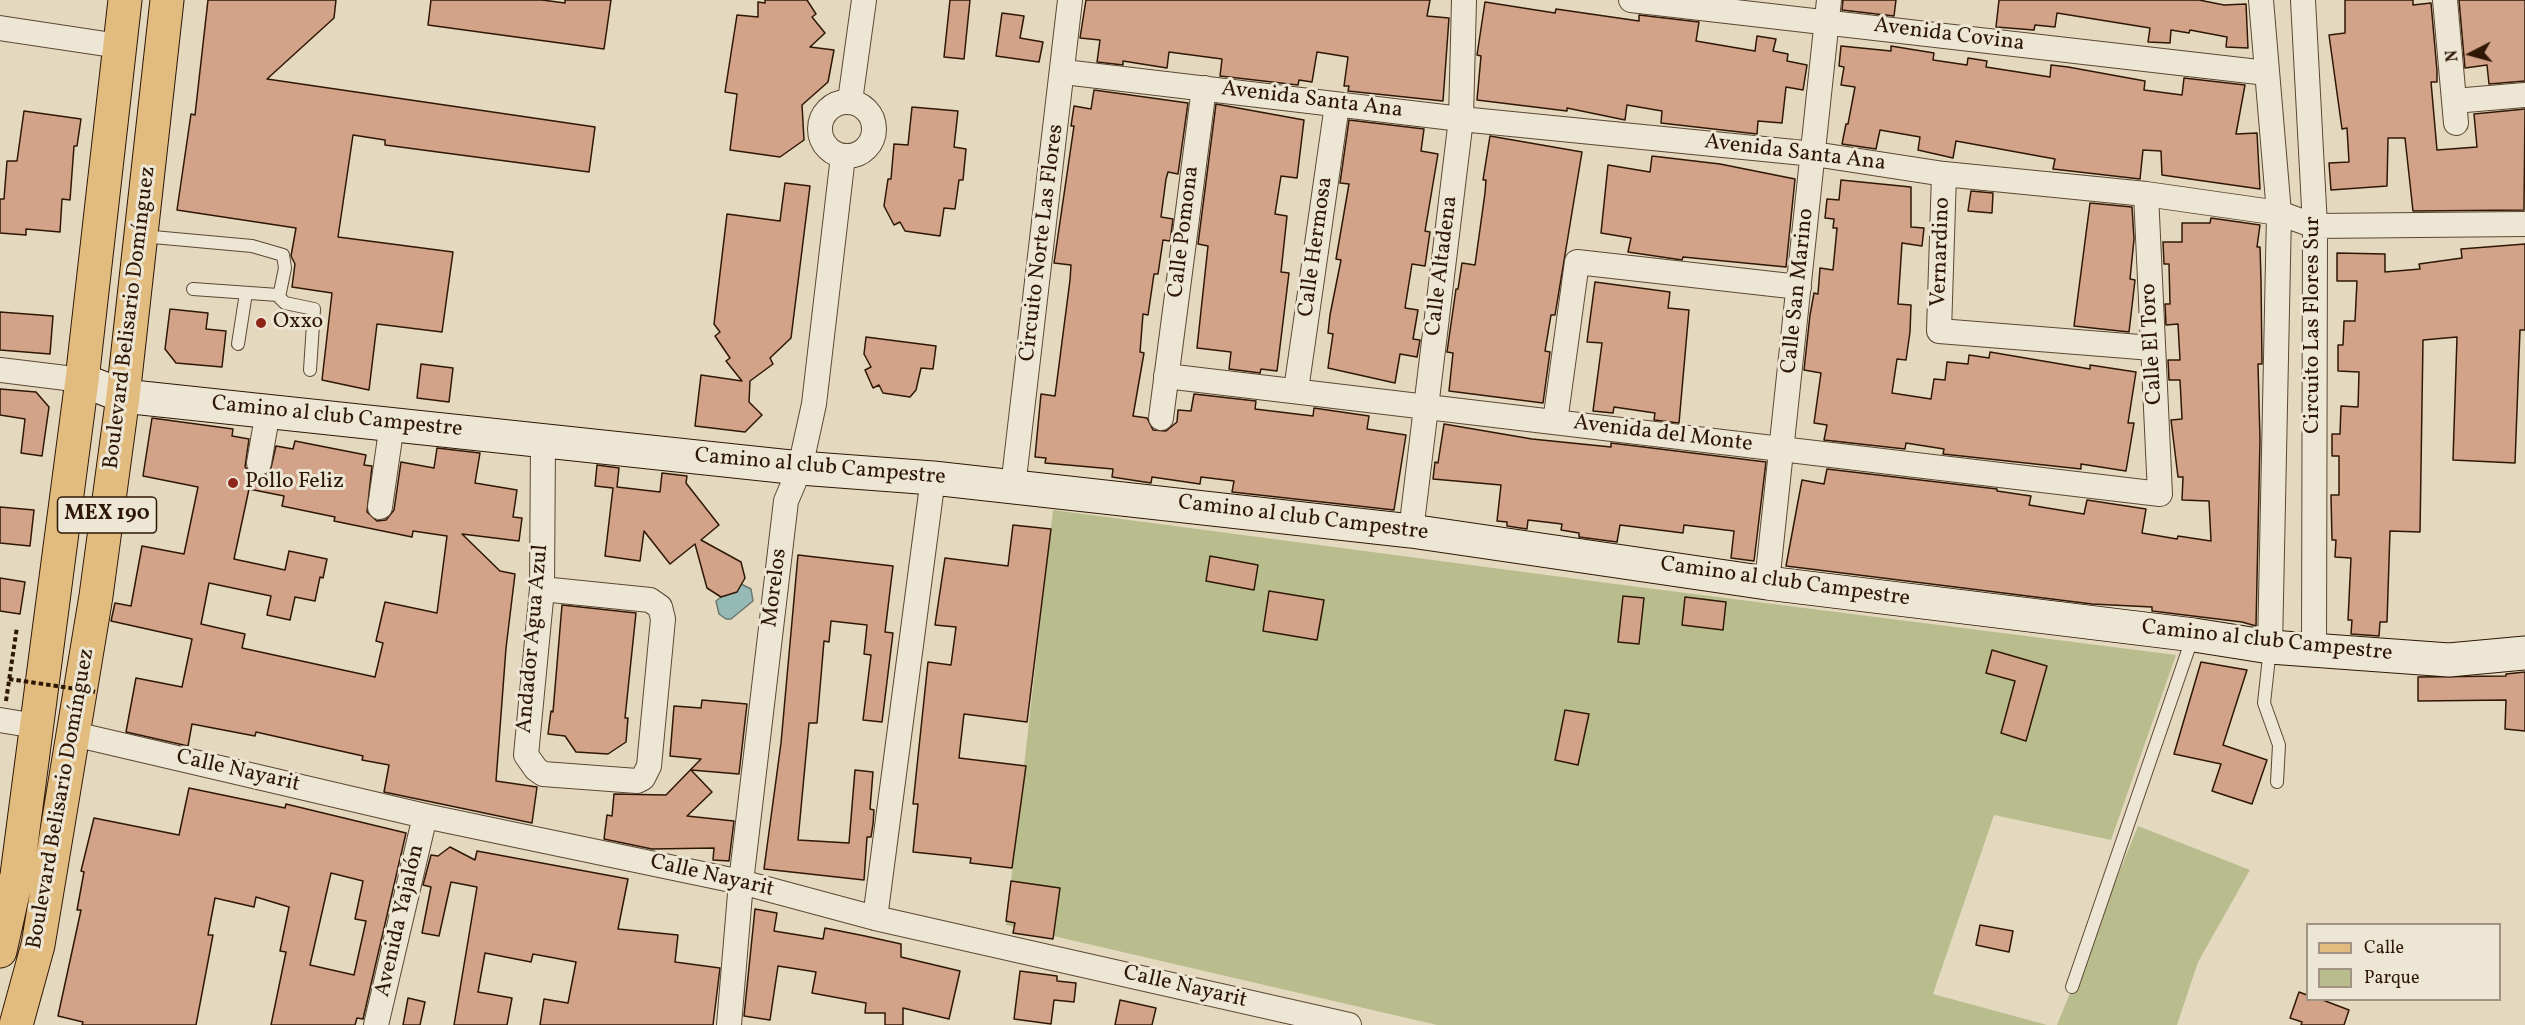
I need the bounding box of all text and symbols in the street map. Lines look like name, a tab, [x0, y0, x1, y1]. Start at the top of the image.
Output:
street label: Avenida Covina	[1872, 14, 2026, 58]
north arrow	[2441, 24, 2501, 84]
text: N	[2442, 49, 2465, 63]
street label: Avenida Santa Ana	[1220, 77, 1404, 125]
street label: Circuito Norte Las Flores	[1015, 123, 1071, 363]
street label: Avenida Santa Ana	[1703, 130, 1887, 178]
street label: Boulevard Belisario Domínguez	[99, 165, 163, 471]
street label: Calle Pomona	[1164, 165, 1206, 299]
street label: Calle Hermosa	[1294, 175, 1340, 319]
street label: Calle Altadena	[1421, 194, 1465, 338]
street label: Vernardino	[1927, 197, 1957, 307]
street label: Calle San Marino	[1777, 207, 1821, 375]
street label: Circuito Las Flores Sur	[2301, 216, 2327, 434]
street label: Calle El Toro	[2137, 283, 2169, 405]
place label: Oxxo	[273, 310, 323, 336]
marker: Oxxo	[254, 316, 268, 330]
street label: Camino al club Campestre	[210, 392, 464, 444]
street label: Avenida del Monte	[1572, 411, 1754, 459]
street label: Camino al club Campestre	[693, 444, 947, 492]
place label: Pollo Feliz	[245, 470, 344, 496]
marker: Pollo Feliz	[226, 476, 240, 490]
street label: Camino al club Campestre	[1176, 491, 1430, 547]
road number: MEX 190	[57, 497, 156, 533]
street label: Andador Agua Azul	[513, 543, 555, 735]
street label: Morelos	[758, 547, 794, 629]
street label: Camino al club Campestre	[1658, 552, 1912, 614]
street label: Camino al club Campestre	[2140, 616, 2394, 668]
street label: Boulevard Belisario Domínguez	[23, 647, 101, 951]
street label: Calle Nayarit	[173, 745, 303, 799]
street label: Avenida Yajalón	[371, 842, 431, 1000]
street label: Calle Nayarit	[647, 850, 777, 904]
legend	[2306, 923, 2501, 1001]
text: Calle	[2364, 936, 2404, 961]
street label: Calle Nayarit	[1120, 961, 1250, 1015]
text: Parque	[2364, 966, 2419, 991]

